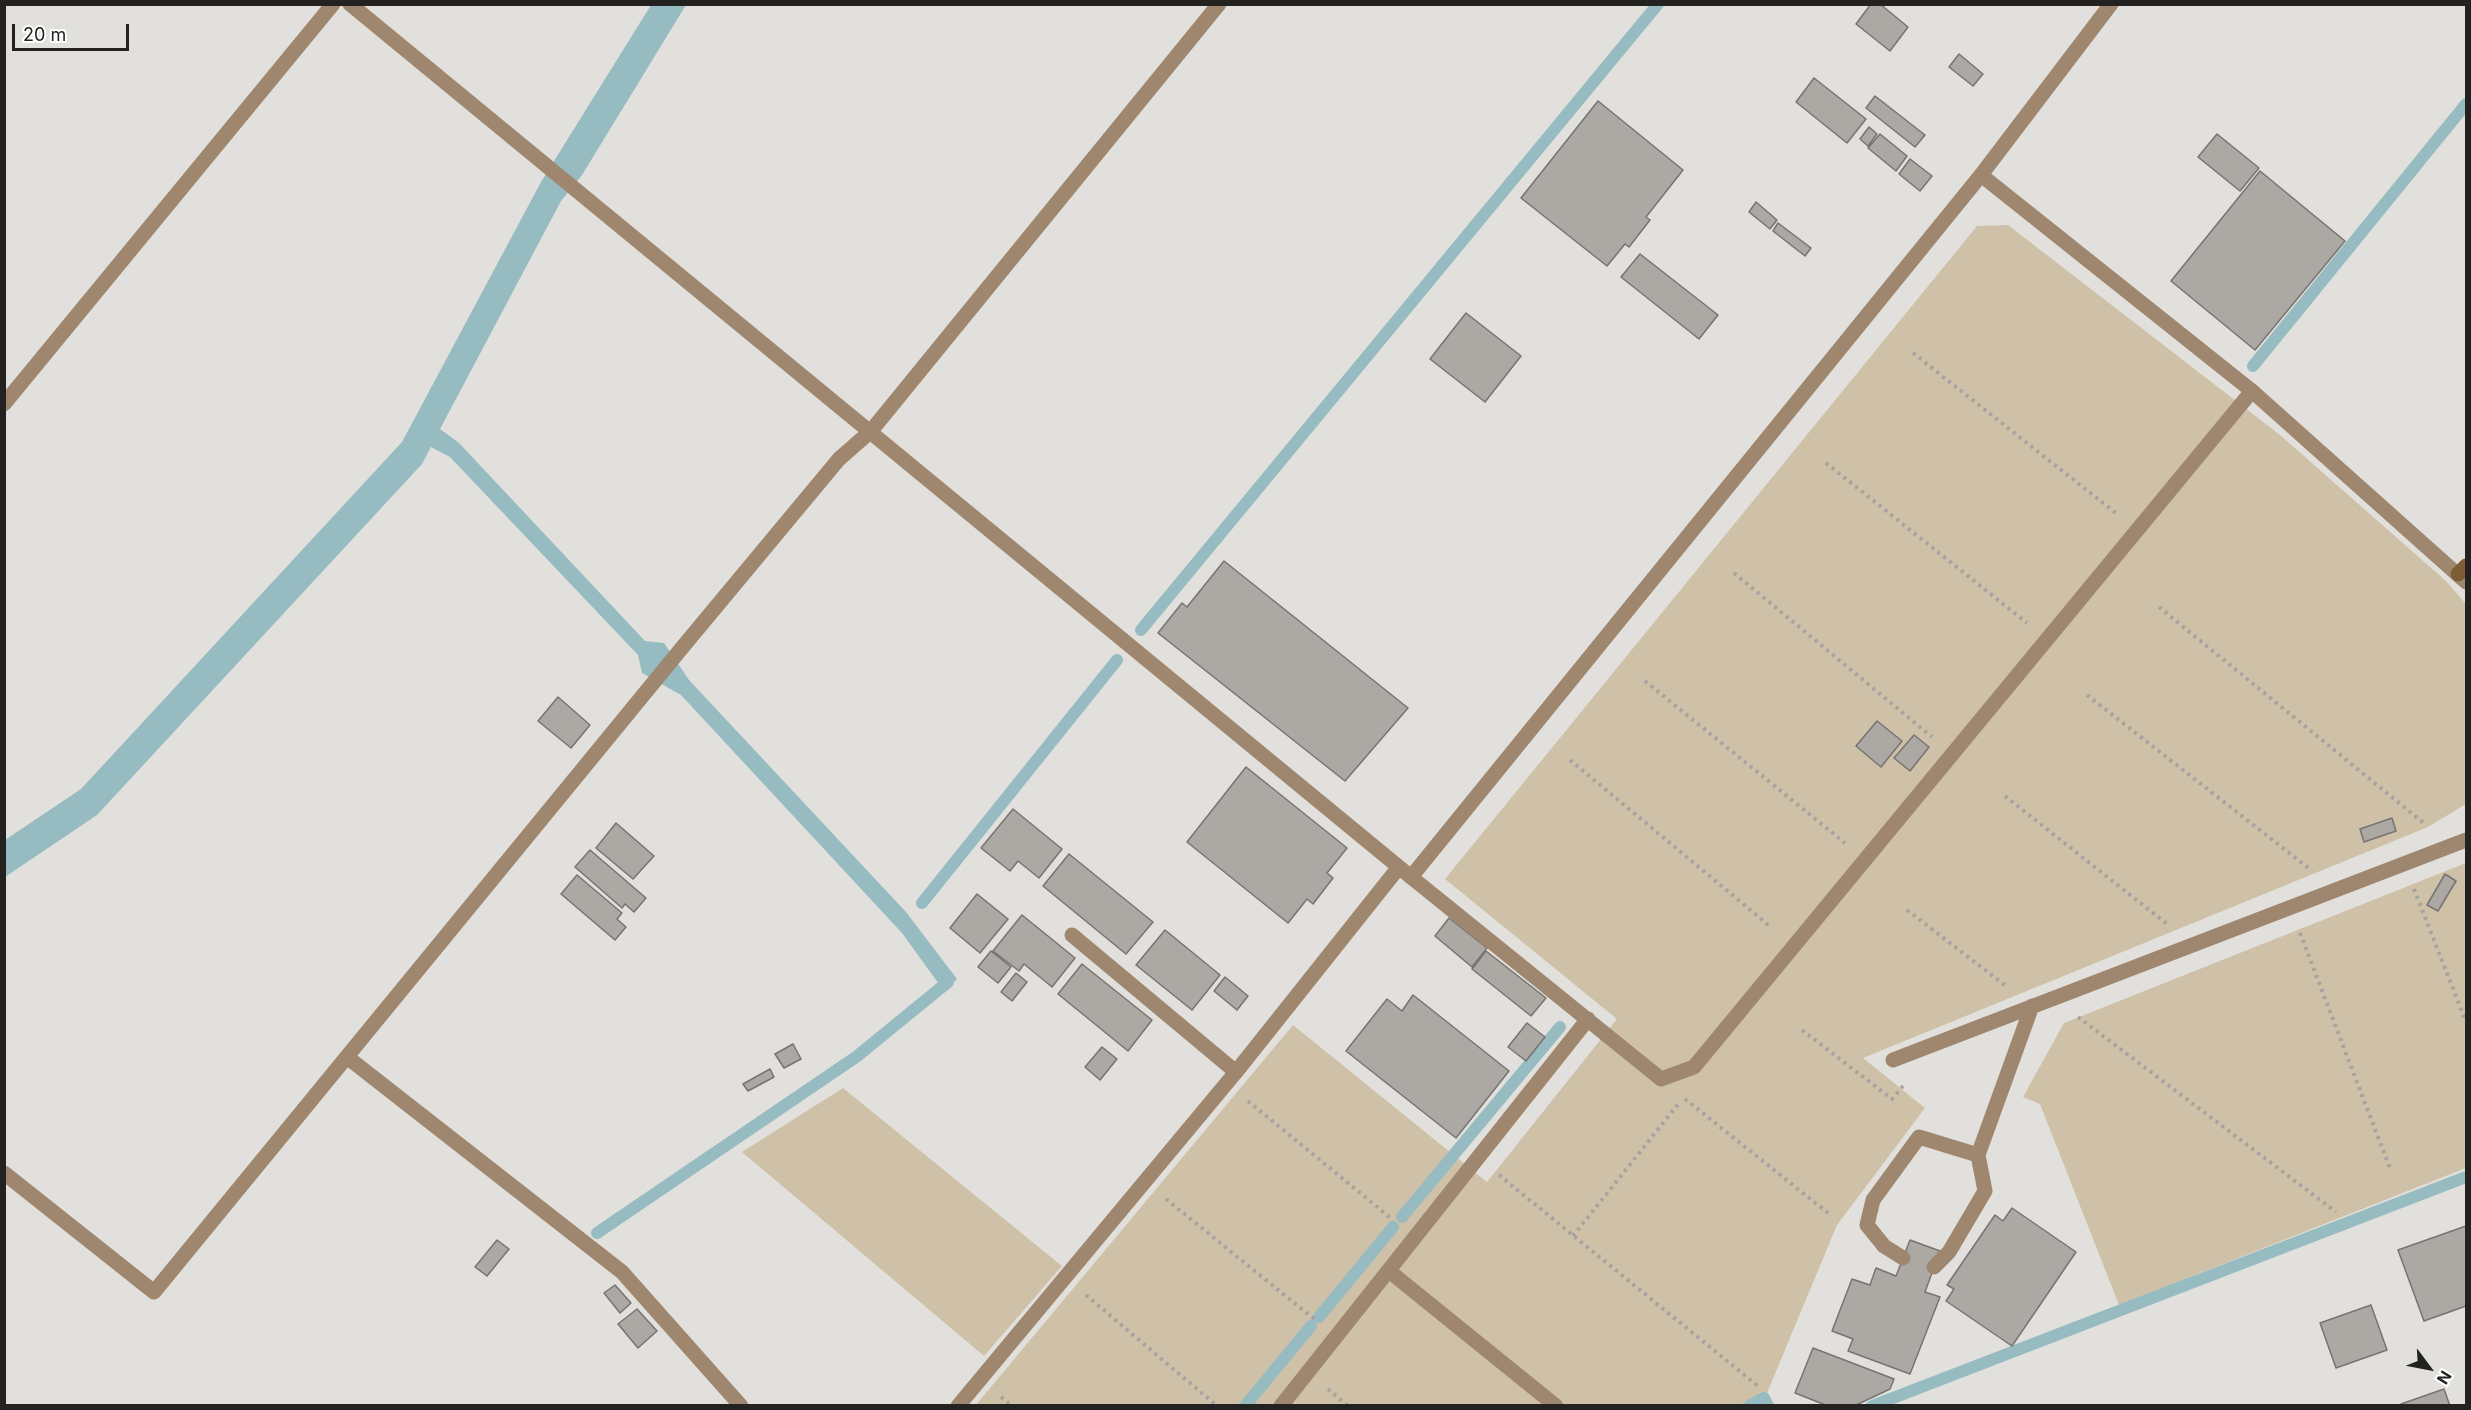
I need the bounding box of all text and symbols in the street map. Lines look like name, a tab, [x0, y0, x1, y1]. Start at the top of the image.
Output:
scale bar	[15, 12, 132, 50]
text: 20 m	[23, 24, 66, 45]
north arrow	[2399, 1338, 2459, 1398]
text: N	[2433, 1367, 2456, 1388]

